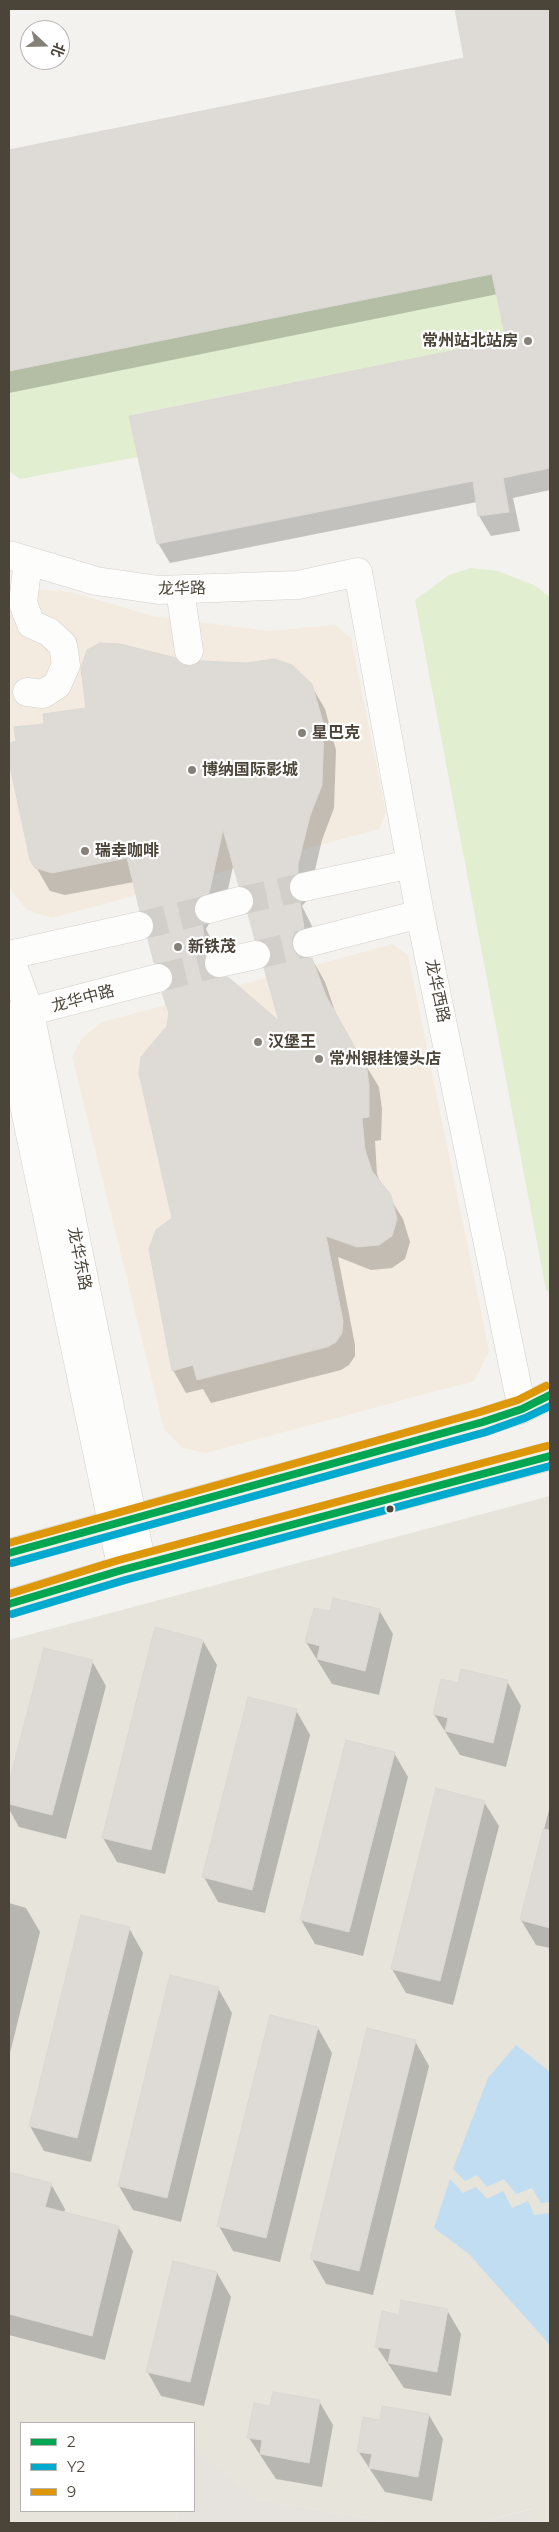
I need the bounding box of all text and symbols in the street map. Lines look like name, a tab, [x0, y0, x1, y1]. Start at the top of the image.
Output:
north arrow	[20, 20, 70, 70]
text: 北	[47, 40, 69, 60]
place label: 常州站北站房	[422, 331, 518, 351]
marker: 常州站北站房	[522, 335, 534, 347]
street label: 龙华路	[158, 579, 206, 599]
place label: 星巴克	[312, 723, 360, 743]
marker: 星巴克	[296, 727, 308, 739]
place label: 博纳国际影城	[202, 760, 298, 780]
marker: 博纳国际影城	[186, 764, 198, 776]
place label: 瑞幸咖啡	[95, 841, 159, 861]
marker: 瑞幸咖啡	[79, 845, 91, 857]
place label: 新铁茂	[188, 937, 236, 957]
marker: 新铁茂	[172, 941, 184, 953]
street label: 龙华西路	[421, 958, 453, 1024]
street label: 龙华中路	[50, 981, 116, 1017]
place label: 汉堡王	[268, 1032, 316, 1052]
marker: 汉堡王	[252, 1036, 264, 1048]
place label: 常州银桂馒头店	[329, 1049, 441, 1069]
marker: 常州银桂馒头店	[313, 1053, 325, 1065]
street label: 龙华东路	[63, 1226, 95, 1292]
unlabelled marker	[385, 1504, 395, 1514]
legend	[20, 2422, 195, 2512]
text: 2	[67, 2432, 76, 2451]
text: Y2	[67, 2457, 85, 2476]
text: 9	[67, 2482, 76, 2501]

